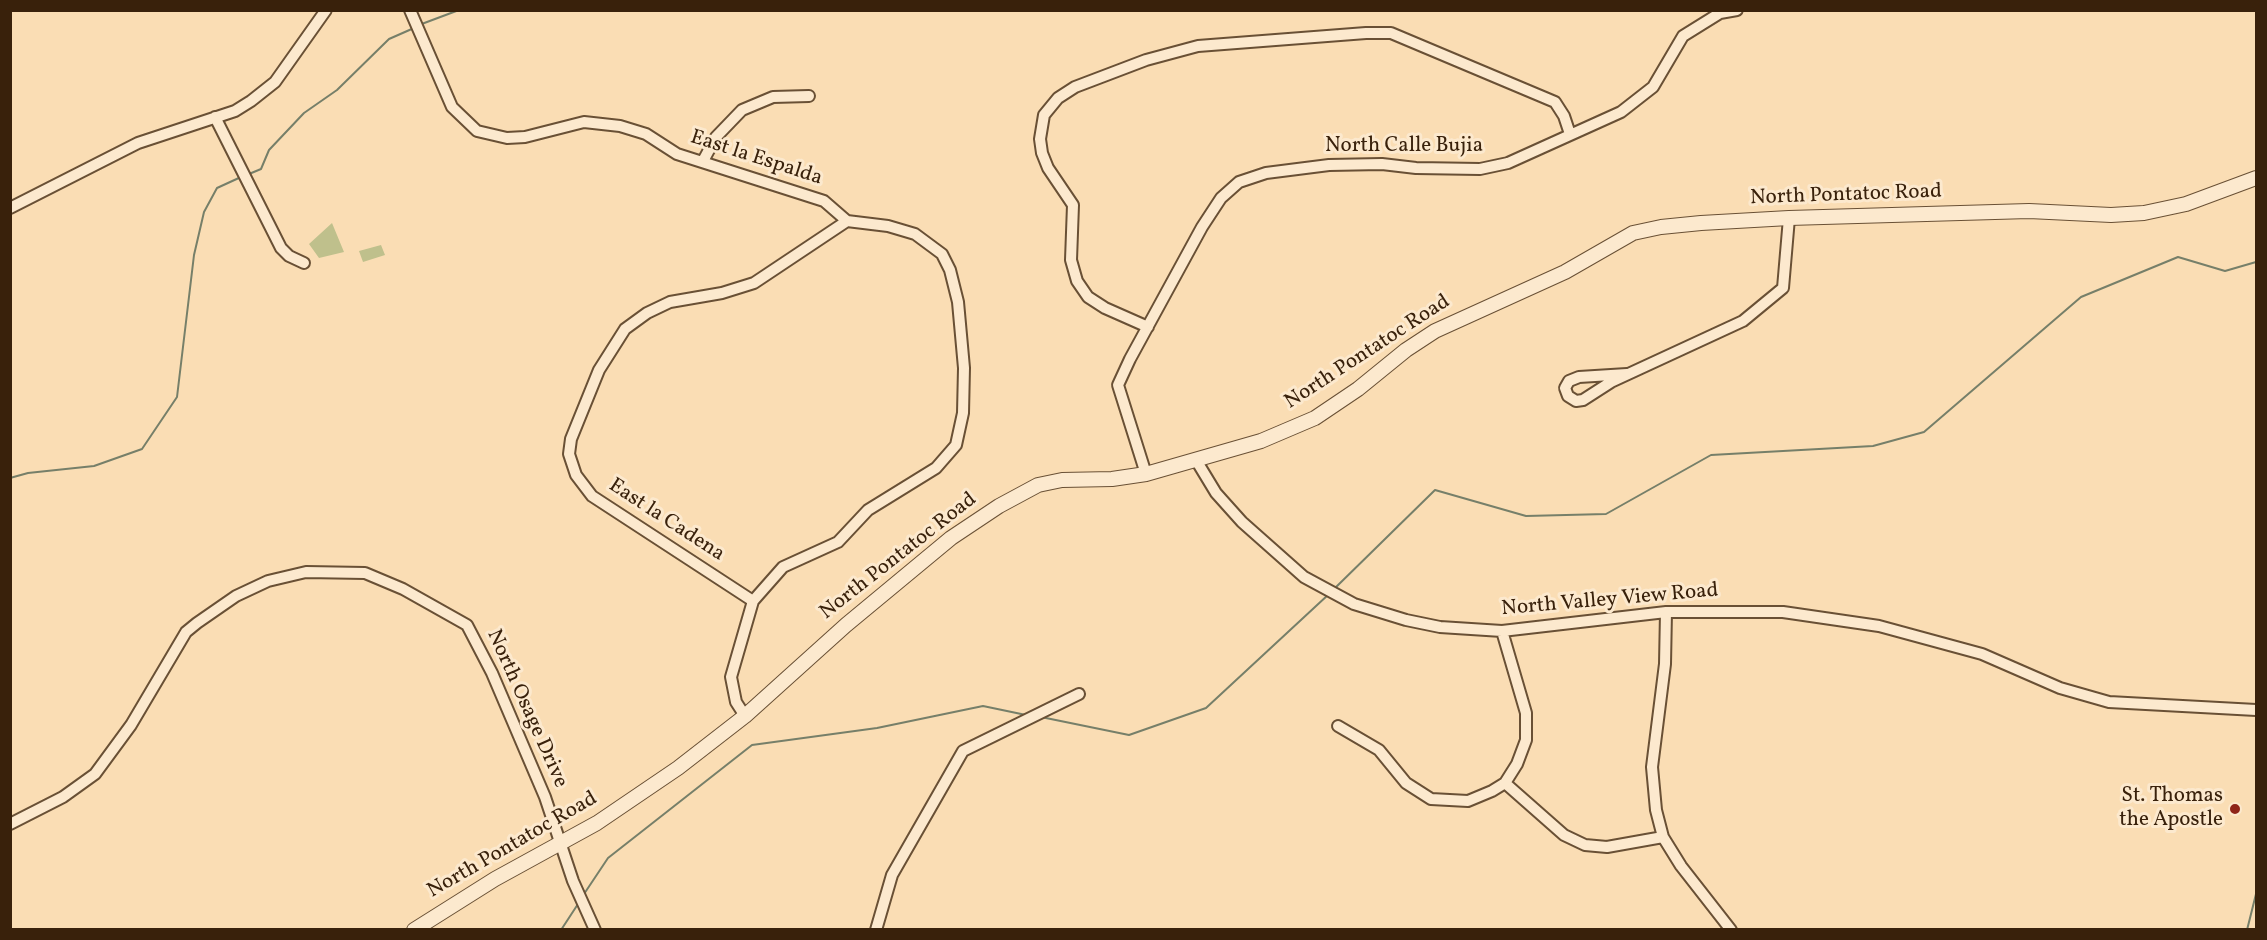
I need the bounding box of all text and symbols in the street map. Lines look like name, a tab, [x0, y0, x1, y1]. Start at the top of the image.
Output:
street label: East la Espalda	[687, 126, 825, 192]
street label: North Calle Bujia	[1325, 134, 1483, 160]
street label: North Pontatoc Road	[1750, 180, 1942, 212]
street label: North Pontatoc Road	[1281, 290, 1455, 416]
street label: East la Cadena	[603, 474, 729, 568]
street label: North Pontatoc Road	[816, 488, 982, 626]
street label: North Valley View Road	[1500, 579, 1720, 623]
street label: North Osage Drive	[480, 626, 572, 792]
place label: St. Thomas the Apostle	[2119, 784, 2223, 834]
street label: North Pontatoc Road	[424, 787, 602, 905]
marker: St. Thomas the Apostle	[2228, 802, 2242, 816]

